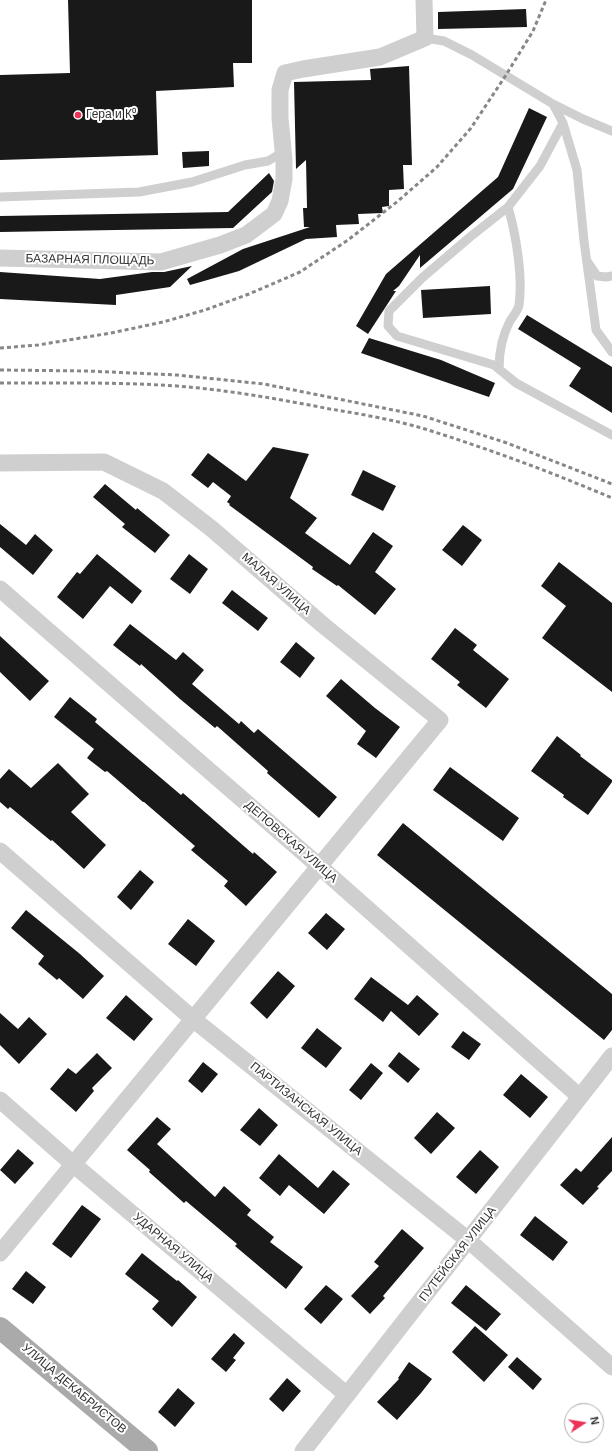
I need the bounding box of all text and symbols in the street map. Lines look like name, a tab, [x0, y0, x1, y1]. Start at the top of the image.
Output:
place label: Гера и К⁰	[86, 108, 136, 122]
marker: Гера и К⁰	[73, 110, 83, 120]
street label: БАЗАРНАЯ ПЛОЩАДЬ	[25, 252, 155, 268]
street label: МАЛАЯ УЛИЦА	[239, 550, 313, 618]
street label: ДЕПОВСКАЯ УЛИЦА	[242, 798, 340, 886]
street label: ПАРТИЗАНСКАЯ УЛИЦА	[247, 1059, 365, 1159]
street label: ПУТЕЙСКАЯ УЛИЦА	[416, 1204, 500, 1304]
street label: УДАРНАЯ УЛИЦА	[130, 1210, 216, 1286]
street label: УЛИЦА ДЕКАБРИСТОВ	[19, 1341, 129, 1437]
north arrow	[564, 1403, 604, 1443]
text: N	[588, 1416, 601, 1426]

